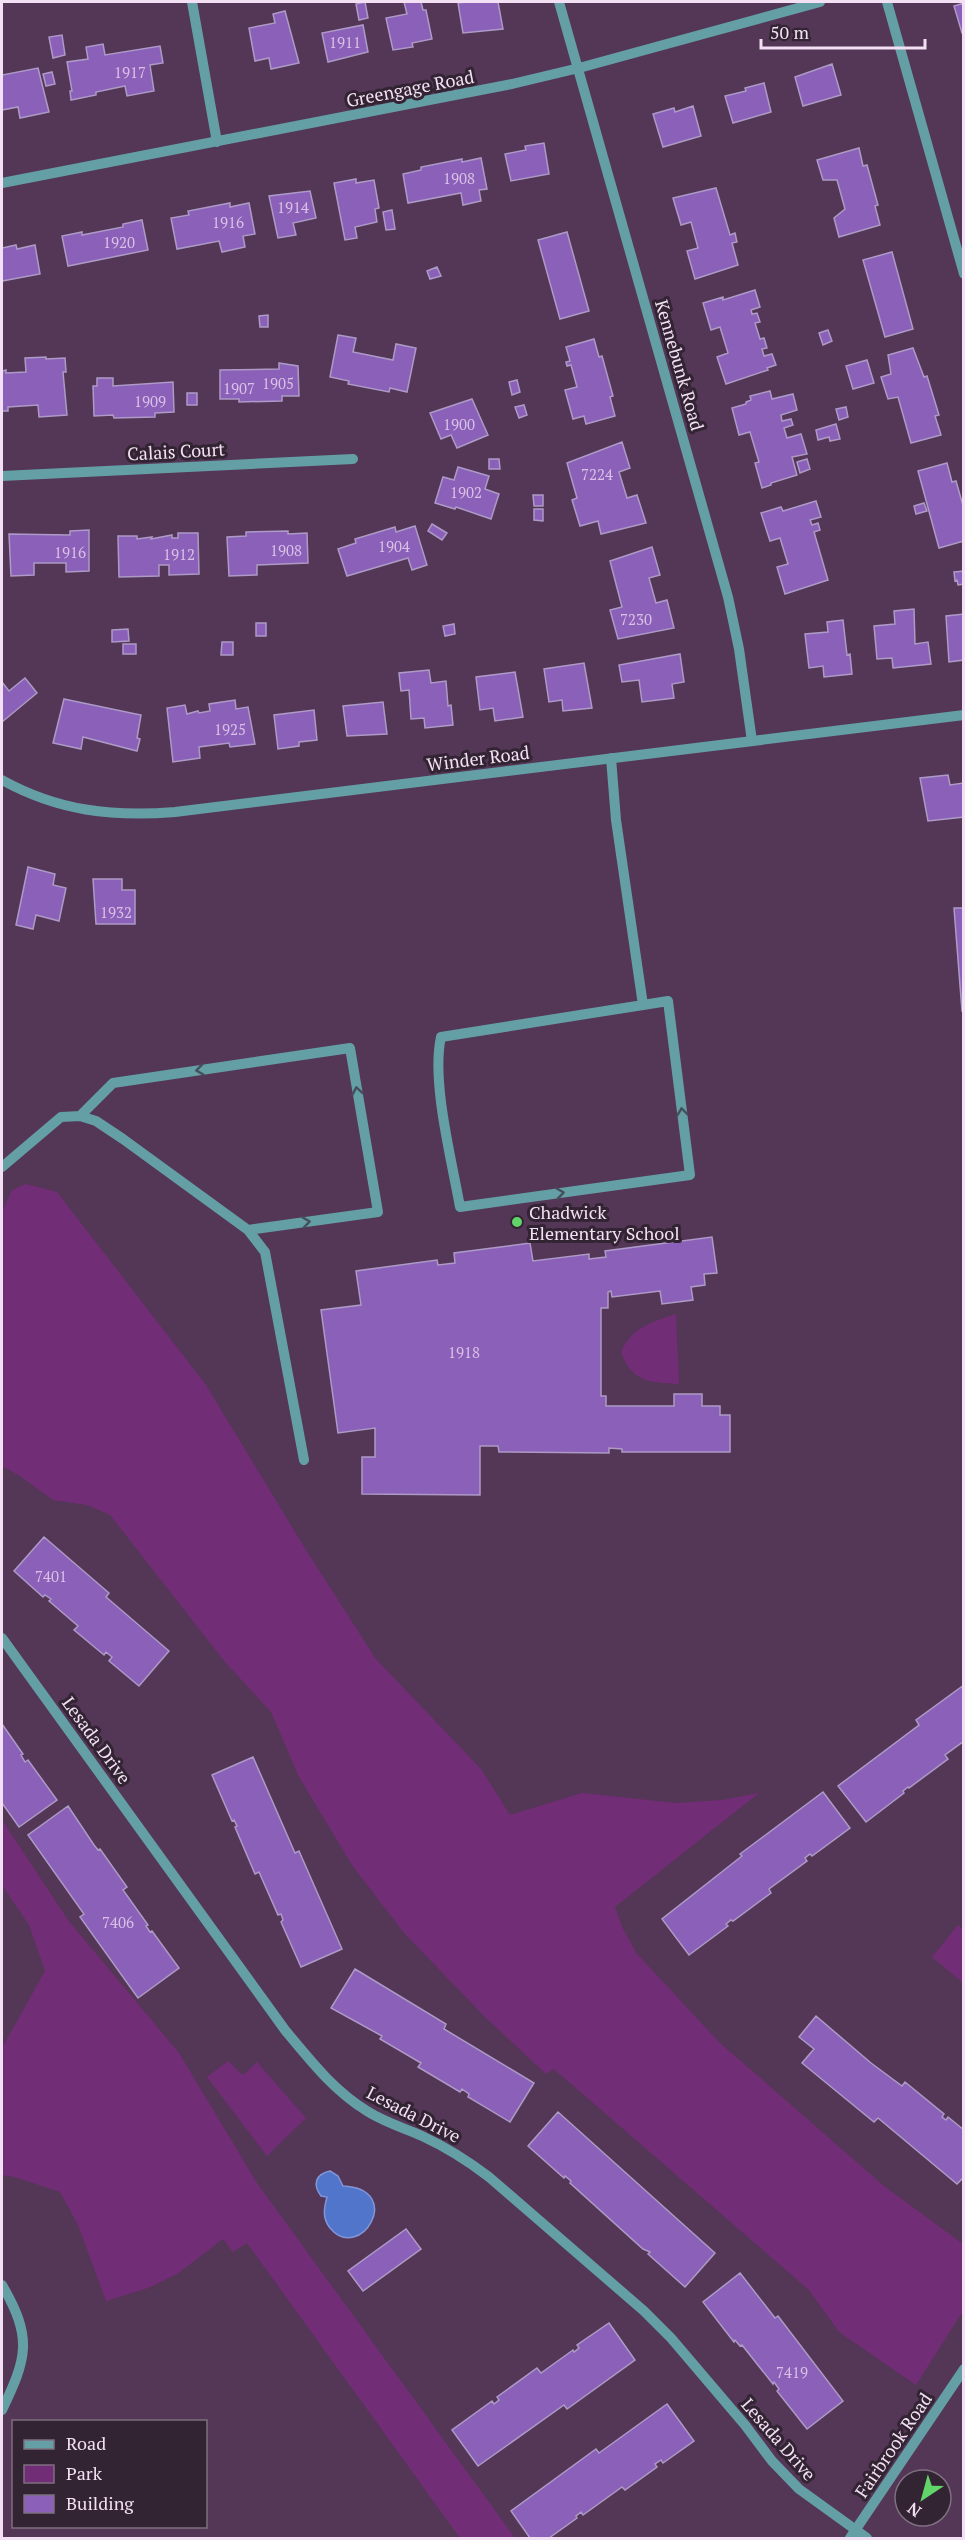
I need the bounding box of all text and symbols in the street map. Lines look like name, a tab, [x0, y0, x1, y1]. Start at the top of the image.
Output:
scale bar	[761, 12, 924, 50]
text: 50 m	[770, 20, 810, 44]
house number: 1911	[329, 32, 361, 52]
house number: 1917	[114, 62, 146, 82]
street label: Greengage Road	[344, 64, 476, 112]
house number: 1908	[443, 168, 475, 188]
house number: 1914	[277, 197, 309, 217]
house number: 1916	[212, 212, 244, 232]
house number: 1920	[103, 232, 135, 252]
street label: Kennebunk Road	[650, 297, 710, 433]
house number: 1905	[262, 373, 294, 393]
house number: 1907	[223, 378, 255, 398]
house number: 1909	[134, 391, 166, 411]
house number: 1900	[443, 414, 475, 434]
street label: Calais Court	[127, 436, 226, 466]
house number: 7224	[581, 464, 613, 484]
house number: 1902	[450, 482, 482, 502]
house number: 1904	[378, 536, 410, 556]
house number: 1908	[270, 540, 302, 560]
house number: 1916	[54, 542, 86, 562]
house number: 1912	[163, 544, 195, 564]
house number: 7230	[620, 609, 652, 629]
house number: 1925	[214, 719, 246, 739]
street label: Winder Road	[425, 740, 531, 776]
house number: 1932	[100, 902, 132, 922]
one-way arrow	[195, 1063, 204, 1075]
one-way arrow	[351, 1086, 364, 1096]
one-way arrow	[677, 1107, 689, 1116]
one-way arrow	[555, 1187, 564, 1199]
place label: Chadwick Elementary School	[529, 1200, 680, 1245]
marker: Chadwick Elementary School	[510, 1215, 524, 1229]
one-way arrow	[302, 1216, 311, 1228]
house number: 1918	[448, 1342, 480, 1362]
house number: 7401	[35, 1566, 67, 1586]
street label: Lesada Drive	[57, 1692, 137, 1788]
house number: 7406	[102, 1912, 134, 1932]
street label: Lesada Drive	[363, 2080, 465, 2148]
house number: 7419	[776, 2362, 808, 2382]
street label: Fairbrook Road	[849, 2388, 937, 2502]
street label: Lesada Drive	[736, 2393, 822, 2485]
legend	[12, 2420, 207, 2528]
text: Road	[66, 2431, 106, 2455]
text: Park	[66, 2461, 103, 2485]
north arrow	[893, 2468, 953, 2528]
text: Building	[66, 2491, 134, 2515]
text: N	[903, 2498, 926, 2523]

